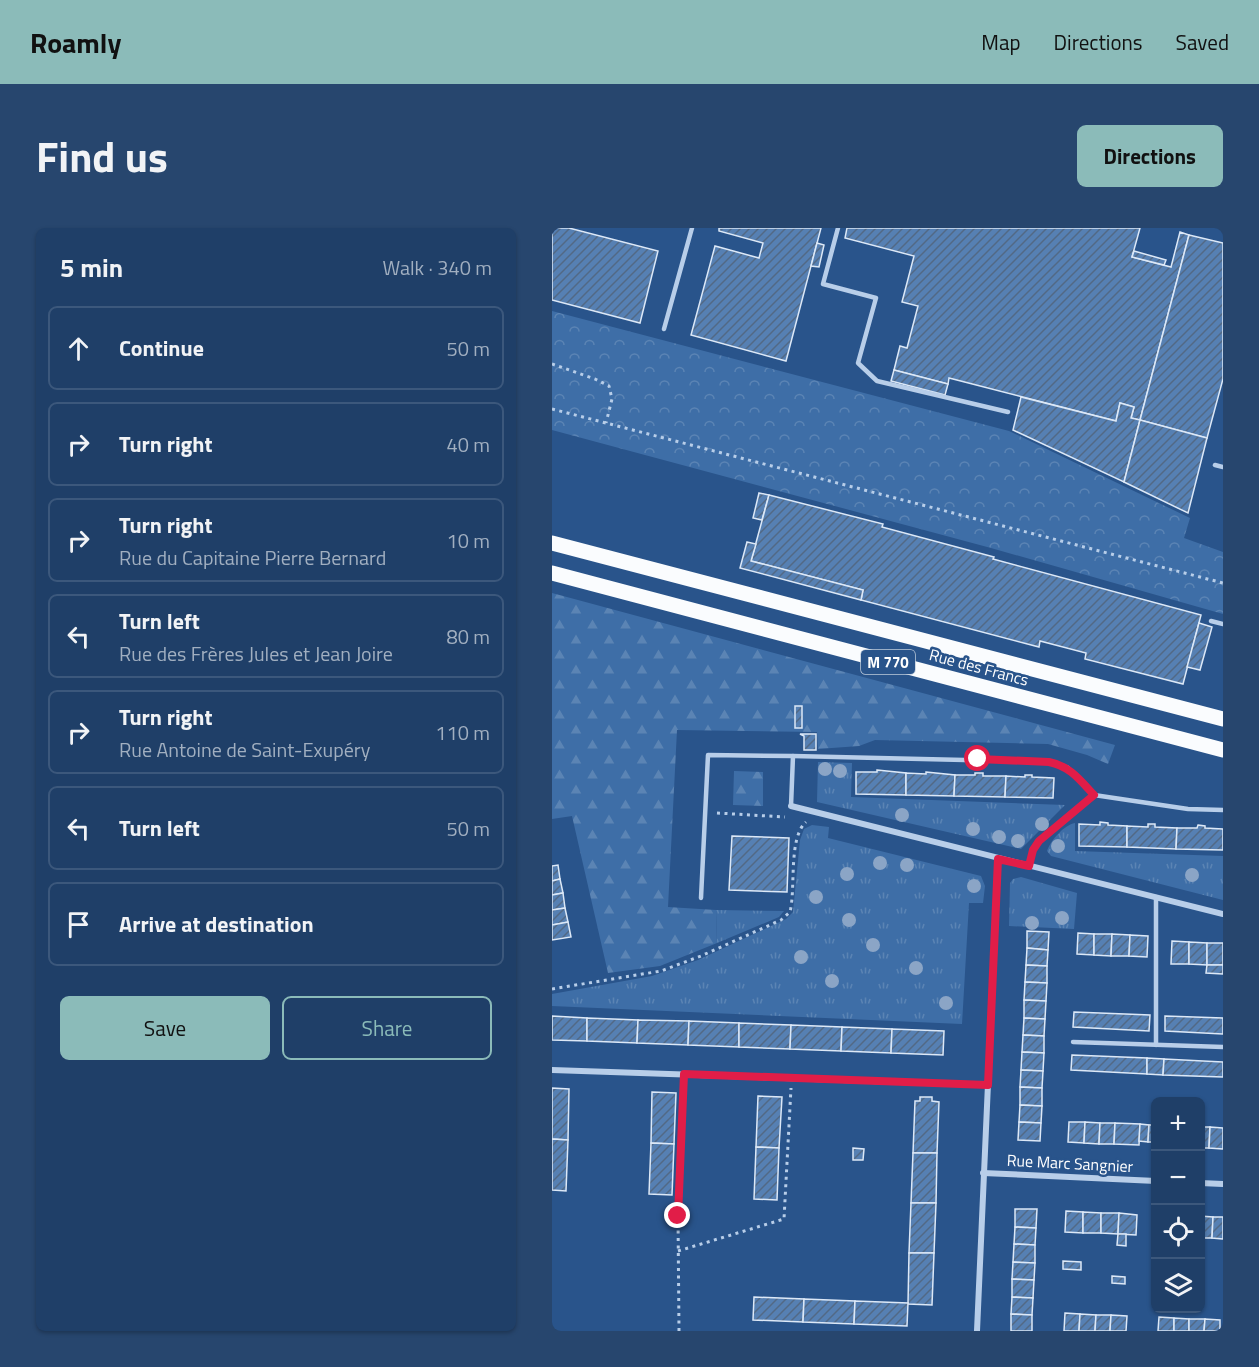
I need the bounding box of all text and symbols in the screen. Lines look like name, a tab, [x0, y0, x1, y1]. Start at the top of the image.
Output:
text: Roamly	[30, 21, 121, 64]
text: Map	[981, 26, 1021, 58]
text: Directions	[1054, 26, 1143, 58]
text: Saved	[1176, 26, 1229, 58]
text: Find us	[36, 124, 168, 188]
button: Directions	[1077, 125, 1223, 187]
text: 5 min	[60, 248, 123, 287]
text: Walk · 340 m	[383, 252, 492, 283]
text: Continue	[119, 331, 204, 365]
icon: ahead	[62, 332, 95, 365]
text: 50 m	[446, 333, 490, 364]
text: Turn right	[119, 427, 213, 461]
icon: right	[62, 428, 95, 461]
text: 40 m	[446, 429, 490, 460]
text: Turn right	[119, 508, 213, 542]
icon: right	[62, 524, 95, 557]
text: 10 m	[446, 525, 490, 556]
text: Rue du Capitaine Pierre Bernard	[119, 542, 386, 573]
text: Turn left	[119, 604, 200, 638]
icon: left	[62, 620, 95, 653]
text: 80 m	[446, 621, 490, 652]
text: Rue des Frères Jules et Jean Joire	[119, 638, 393, 669]
street label: Rue des Francs	[927, 642, 1031, 692]
road number: M 770	[861, 650, 915, 674]
text: Turn right	[119, 700, 213, 734]
icon: right	[62, 716, 95, 749]
text: 110 m	[435, 717, 490, 748]
text: Rue Antoine de Saint-Exupéry	[119, 734, 370, 765]
route start	[964, 745, 990, 771]
text: Turn left	[119, 811, 200, 845]
icon: left	[62, 812, 95, 845]
text: 50 m	[446, 813, 490, 844]
text: Arrive at destination	[119, 907, 314, 941]
icon: arrive	[62, 908, 95, 941]
button: Save	[60, 996, 270, 1060]
button: Share	[282, 996, 492, 1060]
map controls	[1151, 1097, 1205, 1313]
button: +	[1151, 1097, 1205, 1151]
street label: Rue Marc Sangnier	[1006, 1148, 1134, 1178]
button: −	[1151, 1151, 1205, 1205]
route end	[664, 1202, 690, 1228]
button: locate	[1151, 1205, 1205, 1259]
button: layers	[1151, 1259, 1205, 1313]

